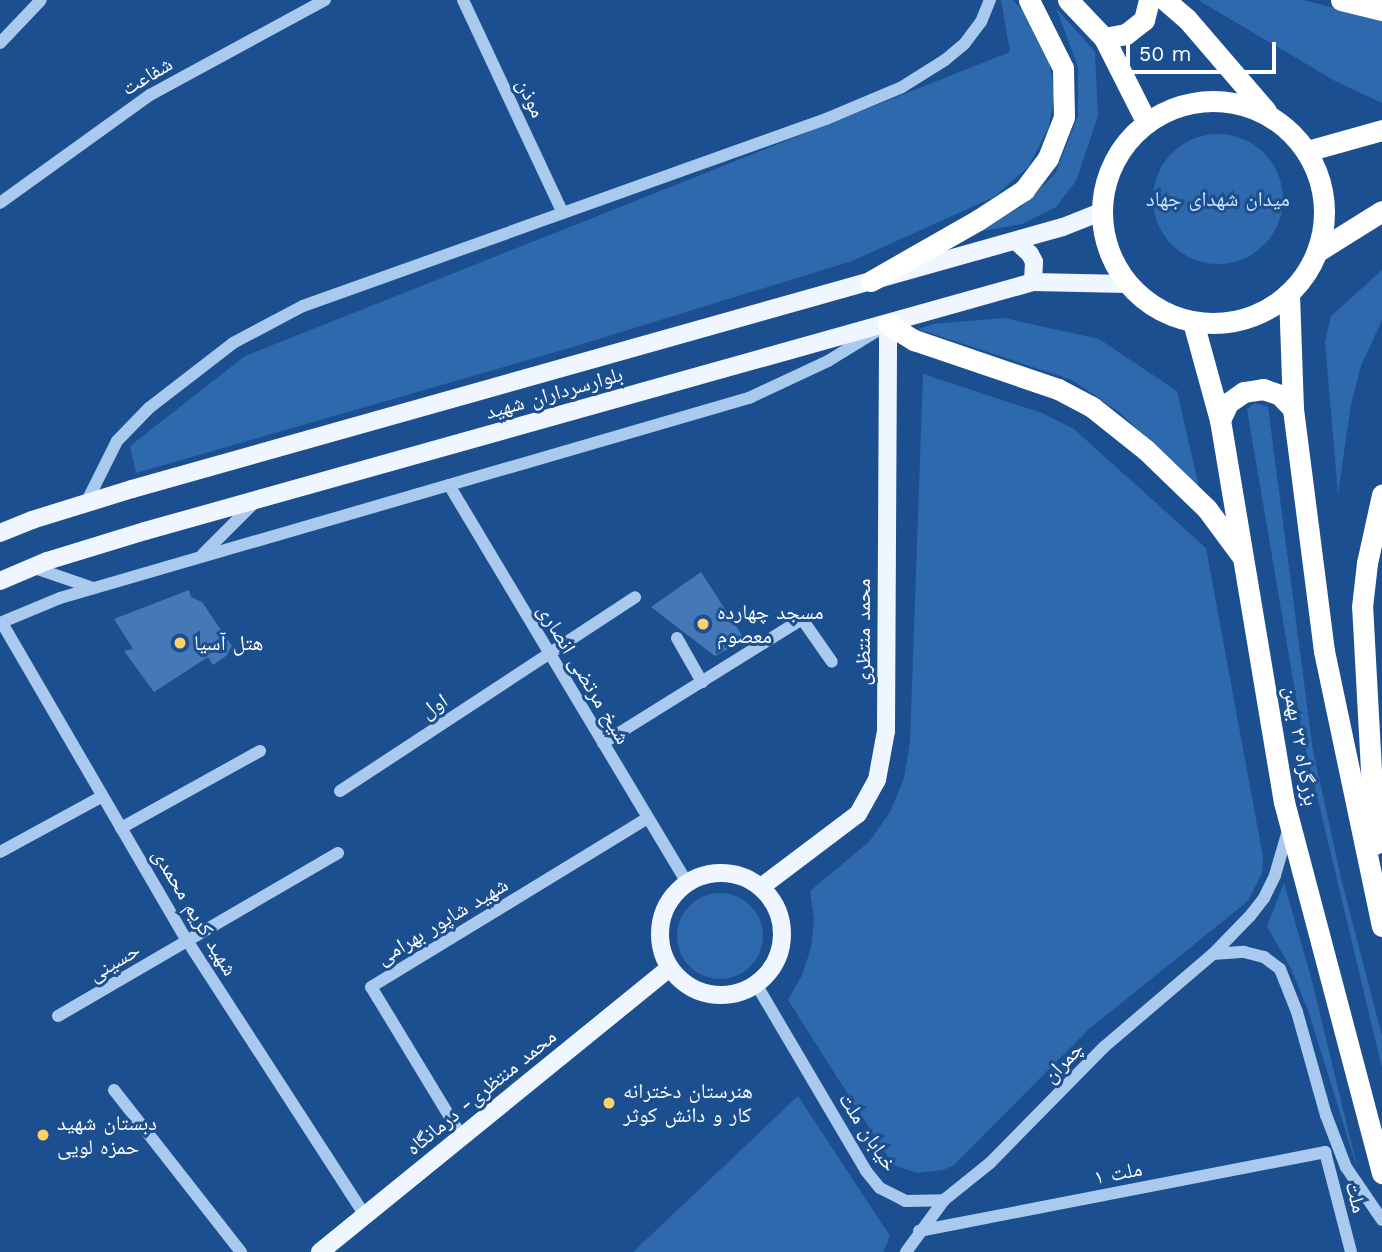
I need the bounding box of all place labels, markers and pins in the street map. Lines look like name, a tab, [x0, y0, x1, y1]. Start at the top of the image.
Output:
place label: مسجد چهارده معصوم	[717, 599, 824, 649]
marker: مسجد چهارده معصوم	[695, 616, 711, 632]
place label: هتل آسیا	[194, 630, 263, 656]
marker: هتل آسیا	[172, 635, 188, 651]
place label: هنرستان دخترانه کار و دانش کوثر	[623, 1078, 753, 1128]
marker: هنرستان دخترانه کار و دانش کوثر	[601, 1095, 617, 1111]
place label: دبستان شهید حمزه لویی	[57, 1110, 157, 1160]
marker: دبستان شهید حمزه لویی	[35, 1127, 51, 1143]

